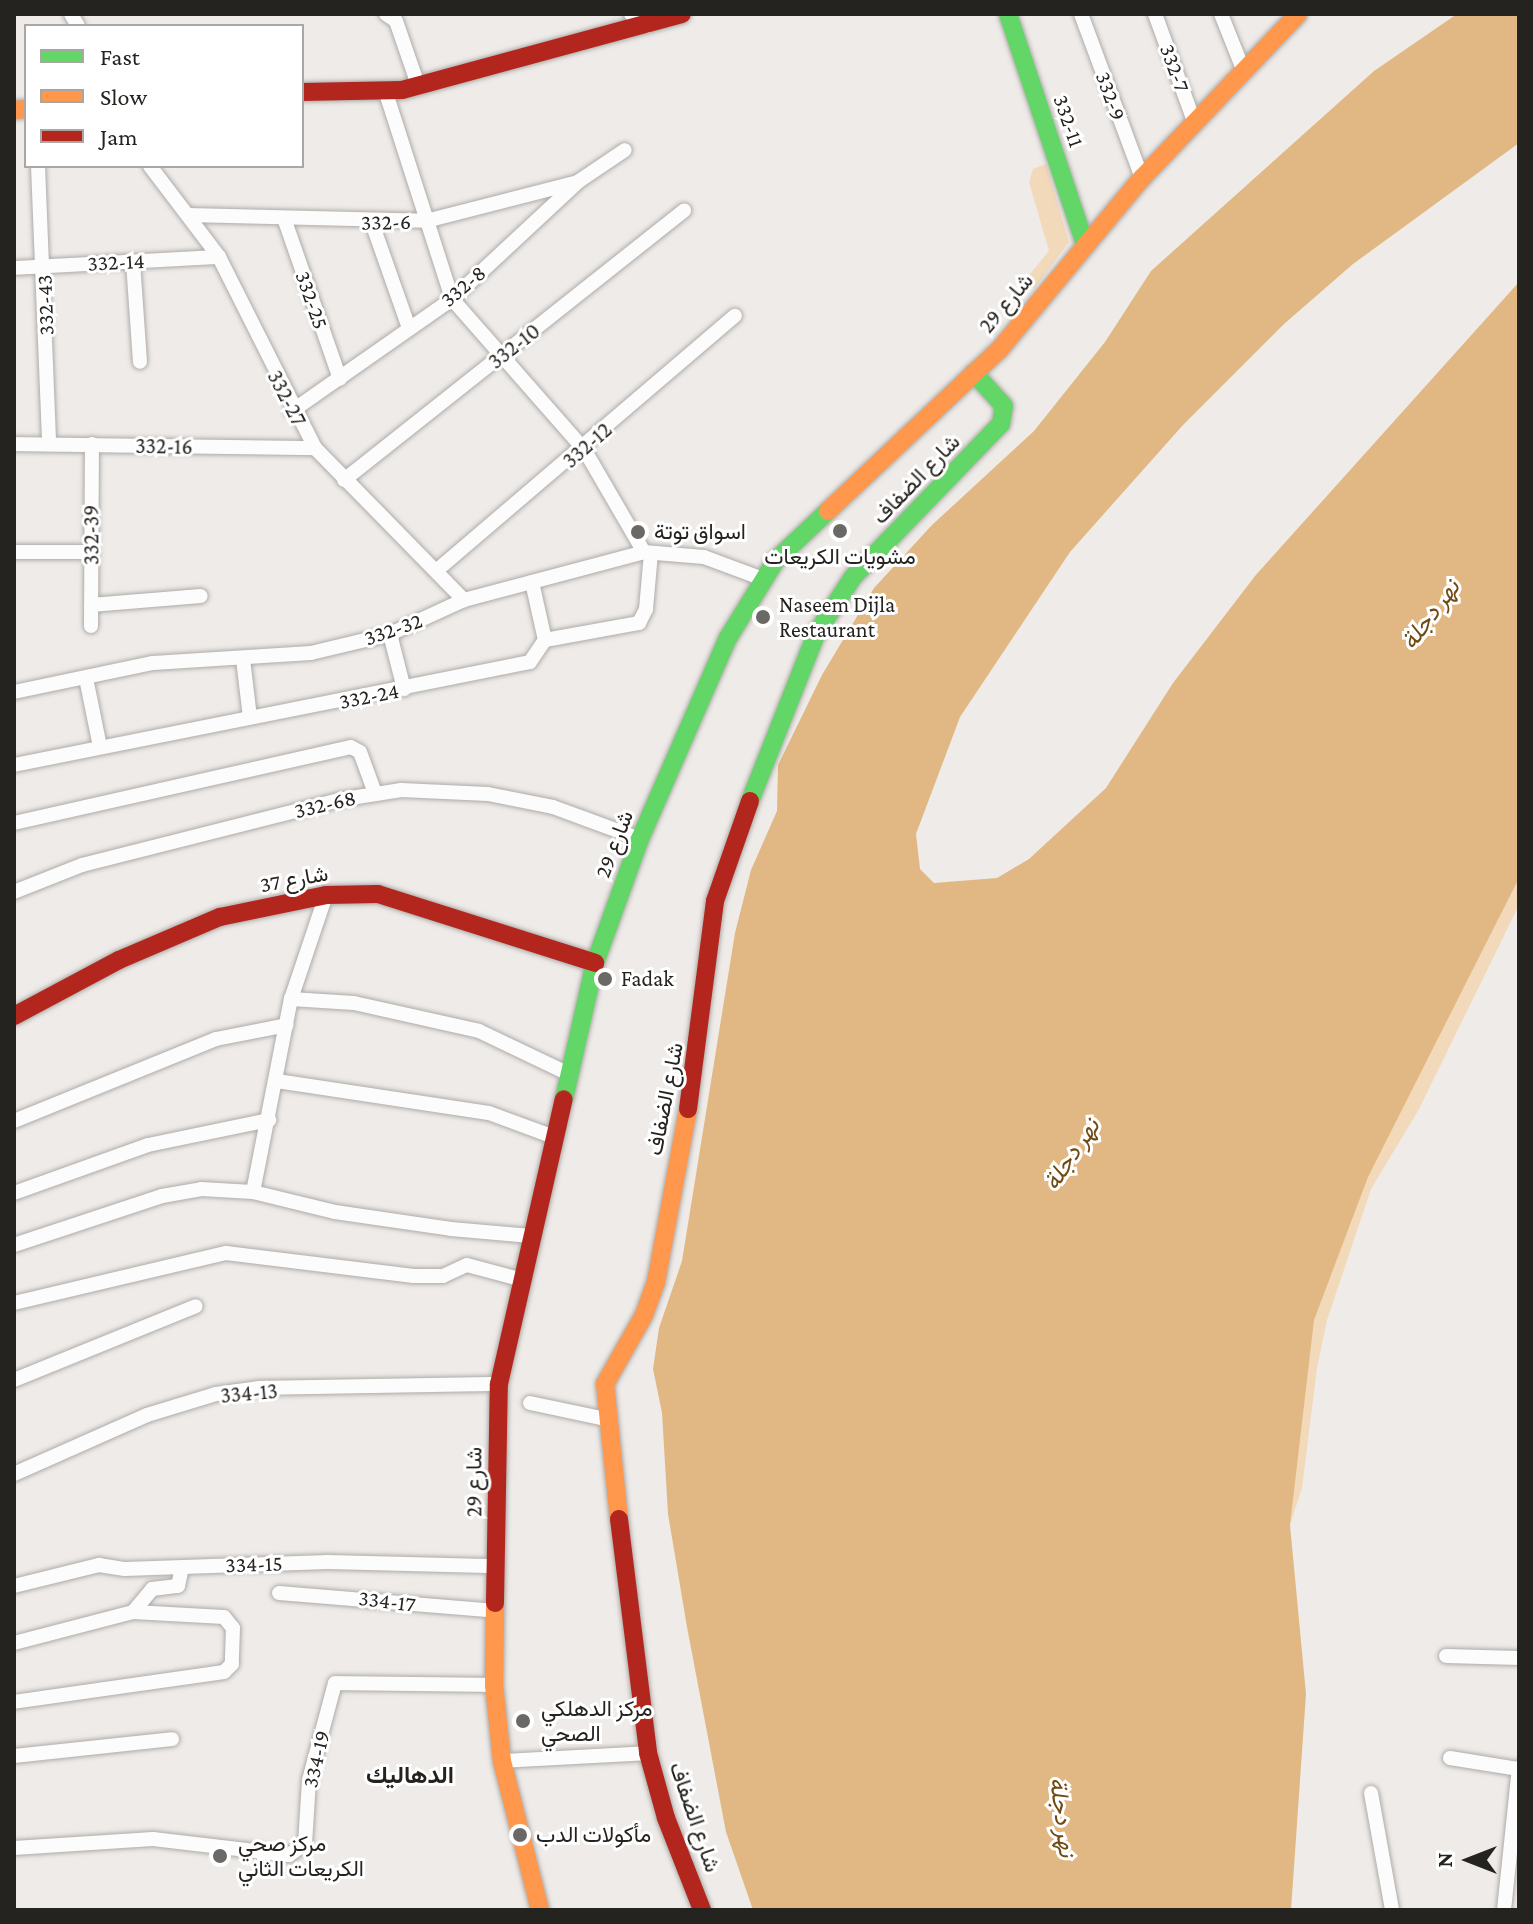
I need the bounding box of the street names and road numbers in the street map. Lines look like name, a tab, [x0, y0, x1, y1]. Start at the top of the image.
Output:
street label: 332-7	[1154, 41, 1196, 95]
street label: 332-9	[1090, 68, 1132, 124]
street label: 332-11	[1048, 91, 1090, 151]
street label: 332-6	[361, 208, 411, 236]
street label: 332-14	[87, 247, 145, 277]
street label: 332-8	[435, 259, 491, 313]
street label: 332-25	[290, 267, 334, 333]
street label: شارع 29	[973, 268, 1039, 338]
street label: 332-43	[31, 274, 59, 336]
street label: 332-10	[483, 318, 545, 374]
street label: 332-27	[262, 366, 312, 430]
street label: 332-12	[557, 416, 617, 474]
street label: شارع الضفاف	[867, 429, 965, 529]
street label: 332-16	[135, 432, 193, 460]
street label: 332-39	[78, 505, 104, 565]
street label: 332-32	[360, 607, 426, 651]
street label: 332-24	[337, 677, 401, 715]
street label: 332-68	[292, 784, 358, 824]
street label: شارع 29	[589, 807, 639, 881]
street label: شارع 37	[258, 860, 330, 898]
street label: شارع الضفاف	[641, 1040, 689, 1158]
street label: 334-13	[219, 1377, 279, 1409]
street label: شارع 29	[461, 1447, 487, 1517]
street label: 334-15	[225, 1550, 283, 1578]
street label: 334-17	[357, 1584, 417, 1618]
street label: 334-19	[297, 1728, 335, 1790]
street label: شارع الضفاف	[664, 1759, 726, 1875]

